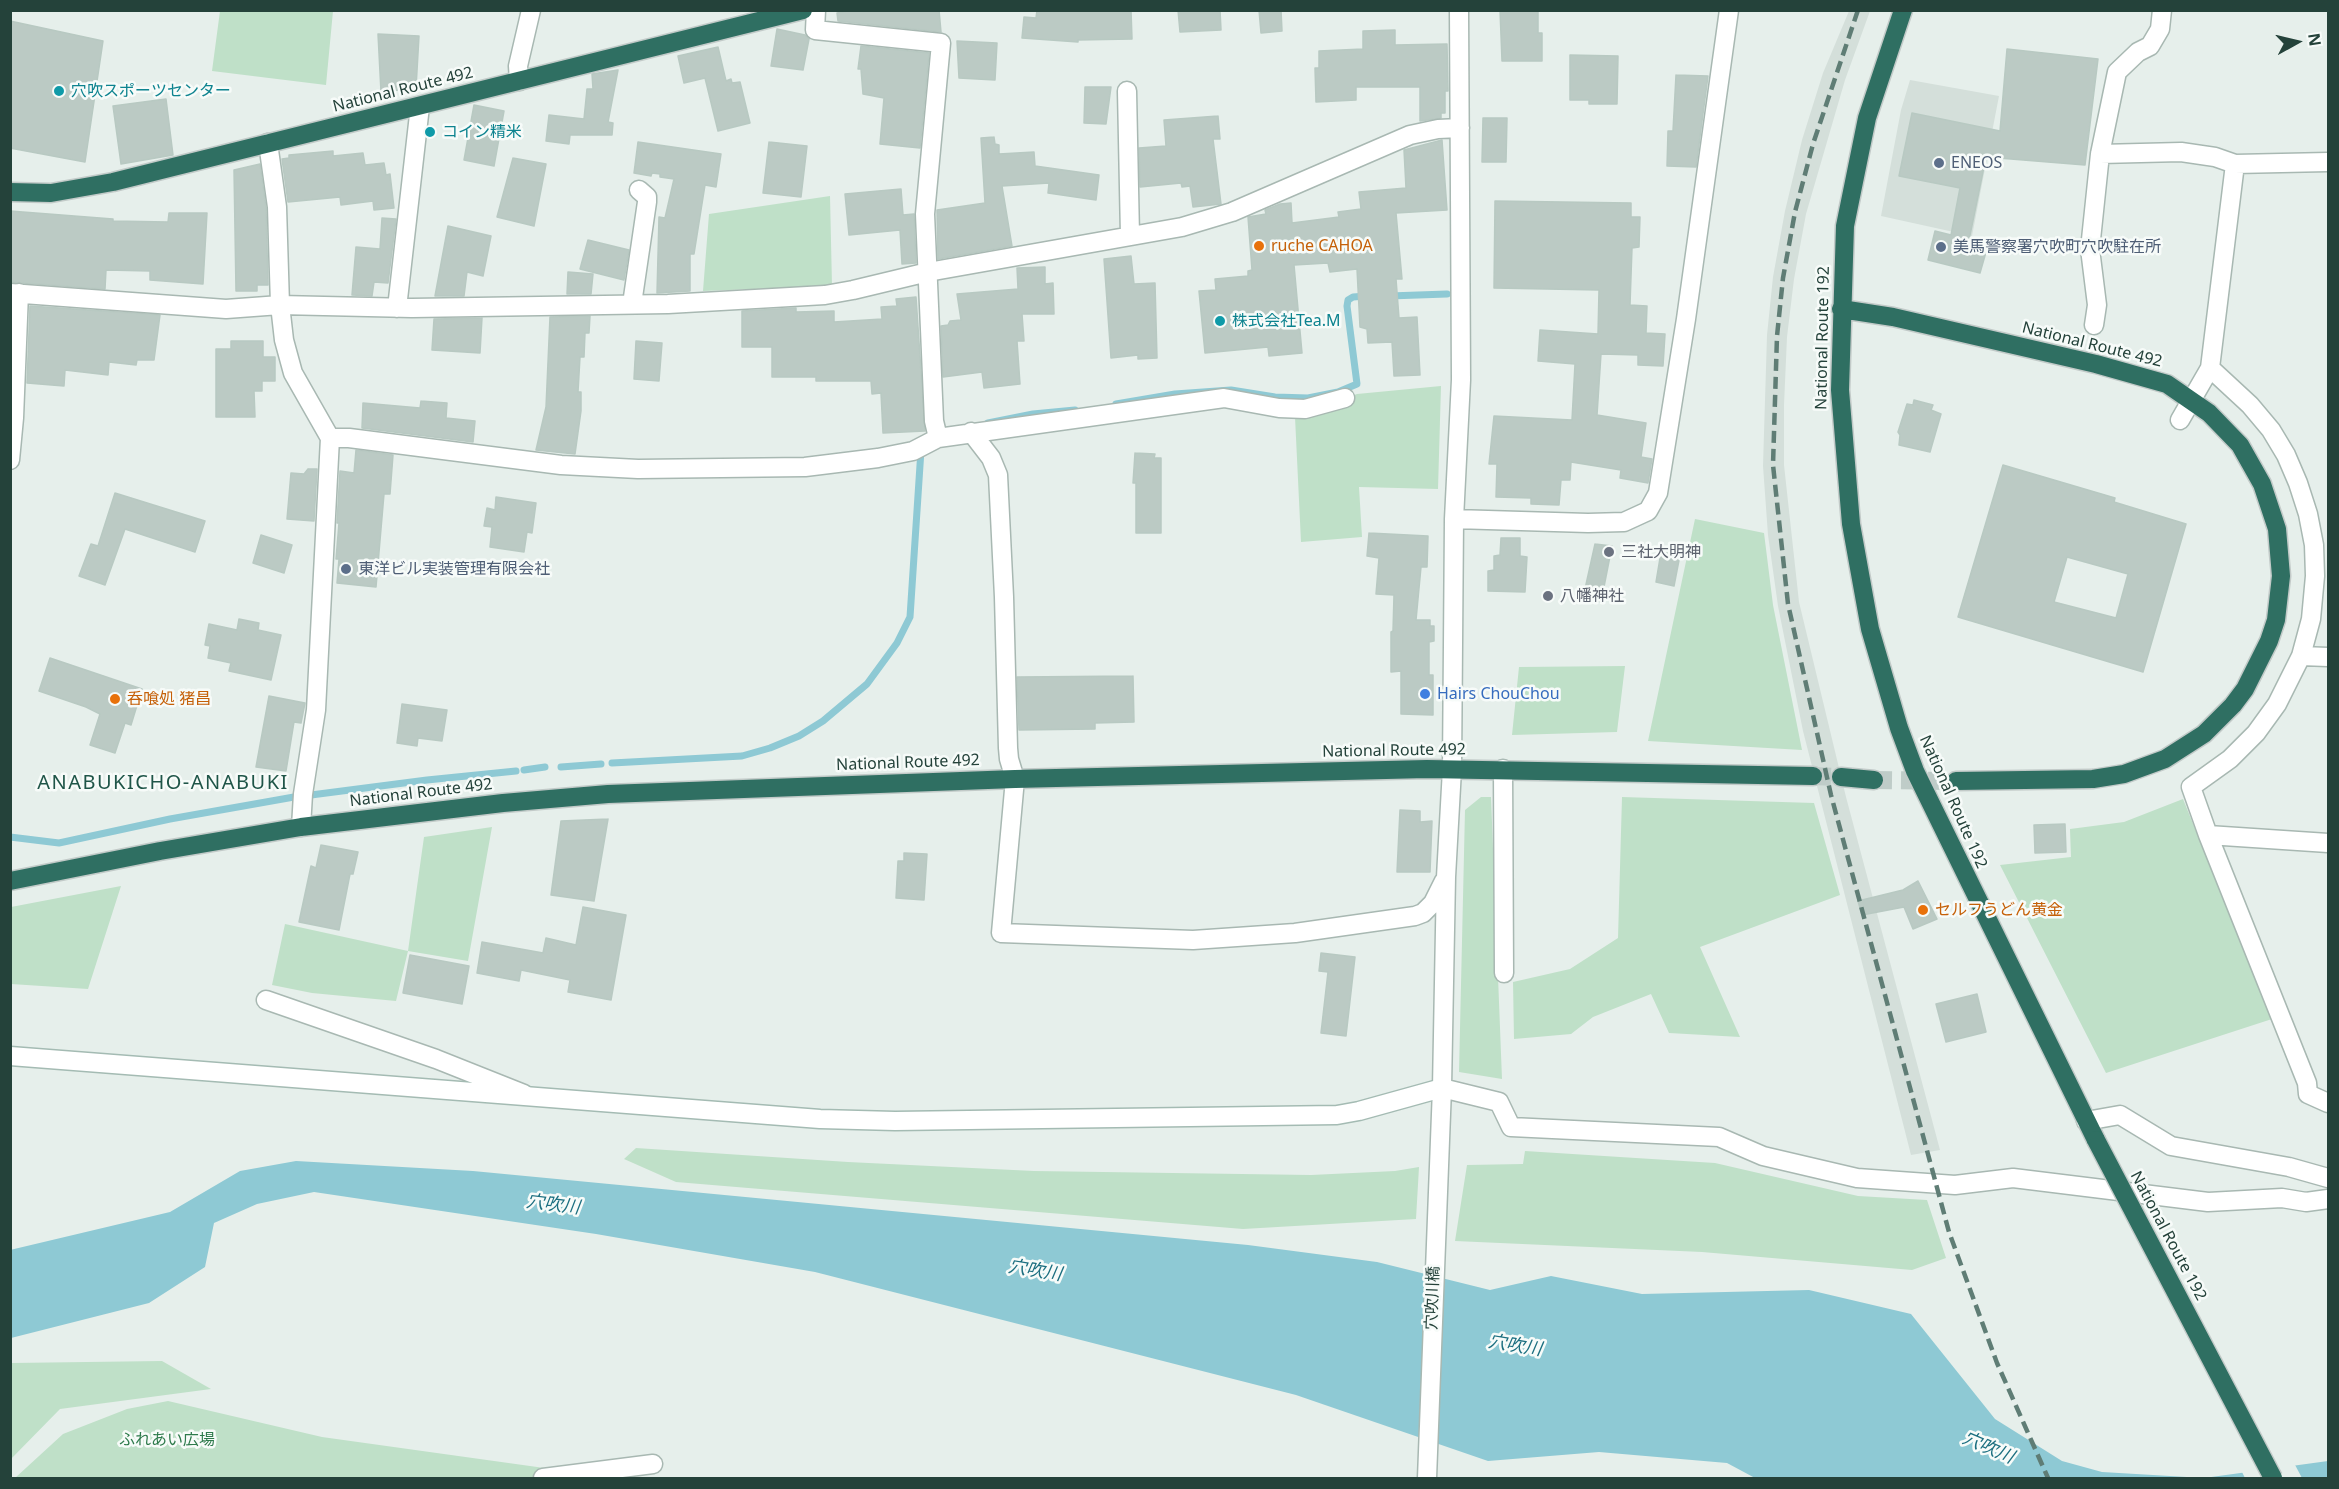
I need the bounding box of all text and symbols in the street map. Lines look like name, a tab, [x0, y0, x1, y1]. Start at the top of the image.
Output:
north arrow	[2267, 12, 2327, 72]
text: N	[2303, 32, 2327, 47]
street label: National Route 492	[331, 63, 475, 117]
place label: 穴吹スポーツセンター	[71, 81, 231, 101]
marker: 穴吹スポーツセンター	[52, 84, 66, 98]
place label: コイン精米	[442, 122, 522, 142]
marker: コイン精米	[423, 125, 437, 139]
place label: ENEOS	[1951, 153, 2002, 173]
marker: ENEOS	[1932, 156, 1946, 170]
place label: ruche CAHOA	[1271, 236, 1373, 256]
place label: 美馬警察署穴吹町穴吹駐在所	[1953, 237, 2161, 257]
marker: ruche CAHOA	[1252, 239, 1266, 253]
marker: 美馬警察署穴吹町穴吹駐在所	[1934, 240, 1948, 254]
street label: National Route 192	[1812, 266, 1834, 410]
place label: 株式会社Tea.M	[1232, 311, 1341, 331]
marker: 株式会社Tea.M	[1213, 314, 1227, 328]
street label: National Route 492	[2020, 318, 2164, 372]
place label: 三社大明神	[1621, 542, 1701, 562]
marker: 三社大明神	[1602, 545, 1616, 559]
place label: 東洋ビル実装管理有限会社	[358, 559, 550, 579]
marker: 東洋ビル実装管理有限会社	[339, 562, 353, 576]
place label: 八幡神社	[1560, 586, 1624, 606]
marker: 八幡神社	[1541, 589, 1555, 603]
place label: Hairs ChouChou	[1437, 684, 1560, 704]
marker: Hairs ChouChou	[1418, 687, 1432, 701]
place label: 呑喰処 猪昌	[127, 689, 211, 709]
marker: 呑喰処 猪昌	[108, 692, 122, 706]
street label: National Route 192	[1915, 732, 1991, 872]
street label: National Route 492	[1322, 740, 1466, 762]
street label: National Route 492	[836, 751, 980, 775]
district label: ANABUKICHO-ANABUKI	[37, 771, 289, 795]
street label: National Route 492	[348, 775, 494, 811]
place label: セルフうどん黄金	[1935, 900, 2063, 920]
marker: セルフうどん黄金	[1916, 903, 1930, 917]
street label: National Route 192	[2126, 1168, 2210, 1304]
water label: 穴吹川	[525, 1191, 581, 1219]
water label: 穴吹川	[1007, 1256, 1063, 1286]
street label: 穴吹川橋	[1422, 1266, 1444, 1330]
water label: 穴吹川	[1487, 1331, 1543, 1361]
water label: 穴吹川	[1959, 1428, 2017, 1468]
park label: ふれあい広場	[119, 1430, 215, 1450]

